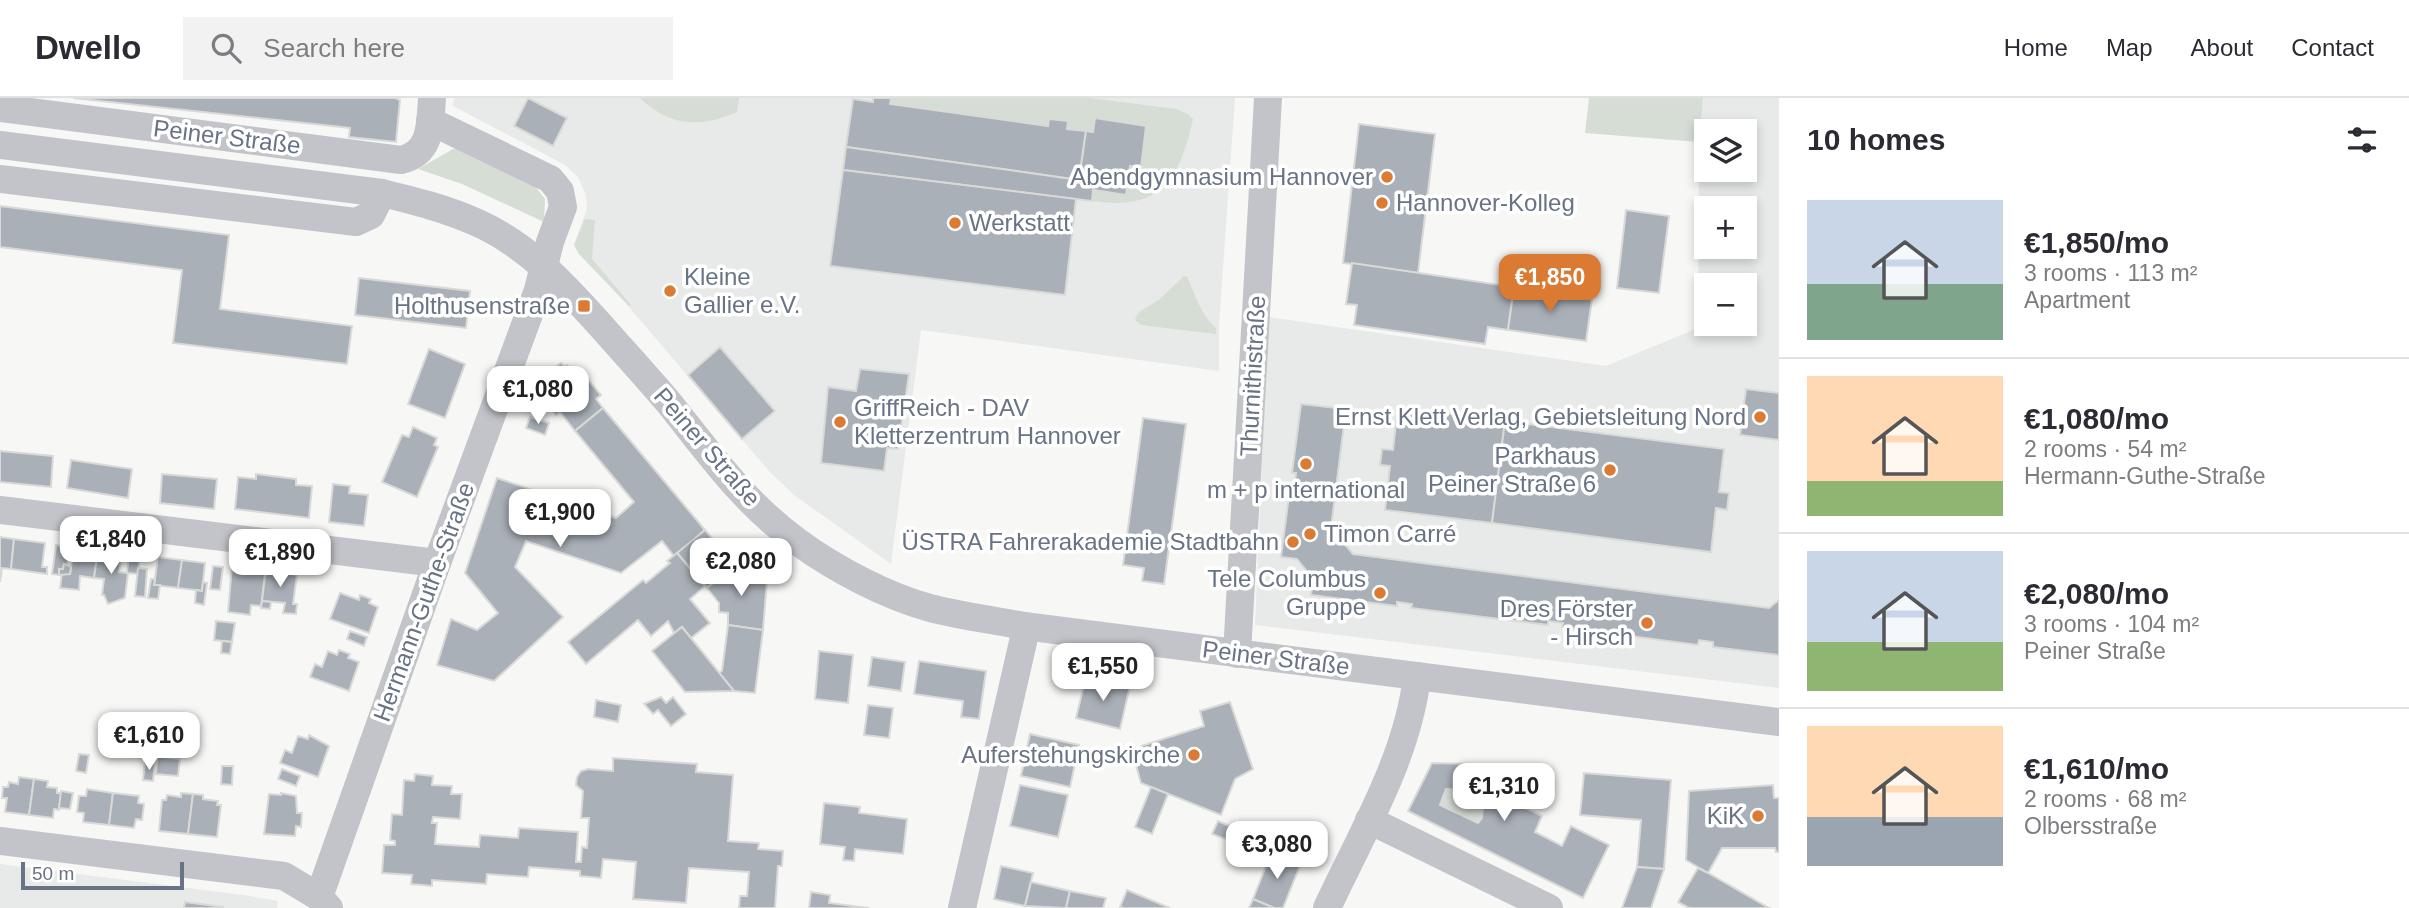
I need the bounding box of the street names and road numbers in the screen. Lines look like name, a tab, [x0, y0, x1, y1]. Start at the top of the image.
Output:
street label: Peiner Straße	[152, 114, 302, 159]
street label: Thurnithistraße	[1235, 295, 1270, 457]
street label: Peiner Straße	[649, 382, 766, 511]
street label: Hermann-Guthe-Straße	[368, 479, 479, 725]
street label: Peiner Straße	[1201, 635, 1351, 680]

